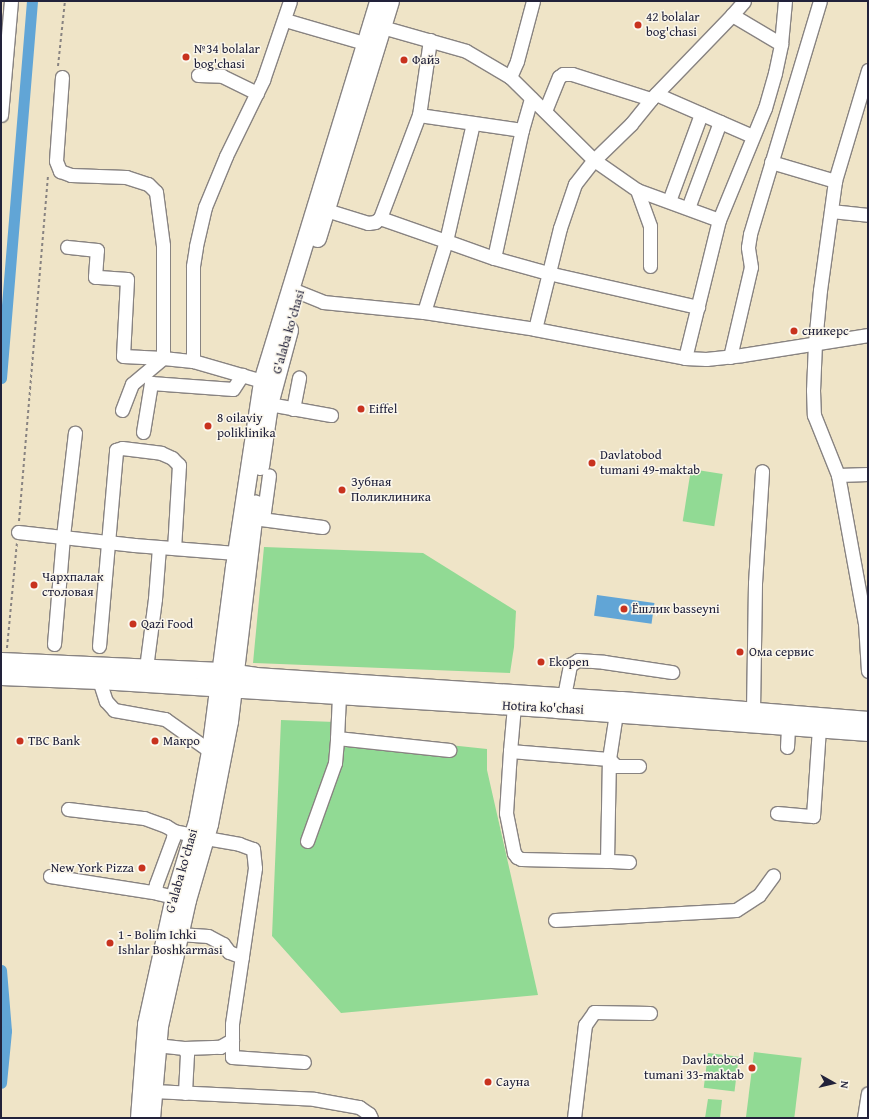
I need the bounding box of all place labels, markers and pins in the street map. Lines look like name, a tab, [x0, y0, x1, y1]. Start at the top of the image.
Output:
place label: 42 bolalar bog'chasi	[646, 10, 700, 41]
marker: 42 bolalar bog'chasi	[633, 20, 643, 30]
place label: №34 bolalar bog'chasi	[194, 42, 260, 73]
marker: №34 bolalar bog'chasi	[181, 52, 191, 62]
place label: Файз	[412, 52, 440, 68]
marker: Файз	[399, 55, 409, 65]
place label: сникерс	[802, 323, 849, 339]
marker: сникерс	[789, 326, 799, 336]
place label: Eiffel	[369, 401, 397, 417]
marker: Eiffel	[356, 404, 366, 414]
place label: 8 oilaviy poliklinika	[217, 411, 276, 442]
marker: 8 oilaviy poliklinika	[202, 420, 214, 432]
place label: Davlatobod tumani 49-maktab	[600, 448, 700, 479]
marker: Davlatobod tumani 49-maktab	[587, 458, 597, 468]
place label: Зубная Поликлиника	[351, 475, 431, 506]
marker: Зубная Поликлиника	[336, 484, 348, 496]
place label: Чархпалак столовая	[42, 570, 103, 601]
marker: Чархпалак столовая	[29, 580, 39, 590]
place label: Ёшлик basseyni	[632, 601, 720, 617]
marker: Ёшлик basseyni	[619, 604, 629, 614]
place label: Qazi Food	[141, 616, 193, 632]
marker: Qazi Food	[128, 619, 138, 629]
place label: Ома сервис	[749, 644, 814, 660]
marker: Ома сервис	[734, 646, 746, 658]
place label: Ekopen	[549, 654, 589, 670]
marker: Ekopen	[536, 657, 546, 667]
place label: TBC Bank	[28, 733, 80, 749]
place label: Макро	[163, 733, 200, 749]
marker: TBC Bank	[15, 736, 25, 746]
marker: Макро	[150, 736, 160, 746]
place label: New York Pizza	[51, 860, 134, 876]
marker: New York Pizza	[137, 863, 147, 873]
place label: 1 - Bolim Ichki Ishlar Boshkarmasi	[118, 928, 223, 959]
marker: 1 - Bolim Ichki Ishlar Boshkarmasi	[105, 938, 115, 948]
place label: Davlatobod tumani 33-maktab	[644, 1053, 744, 1084]
marker: Davlatobod tumani 33-maktab	[747, 1063, 757, 1073]
place label: Сауна	[496, 1074, 530, 1090]
marker: Сауна	[483, 1077, 493, 1087]

